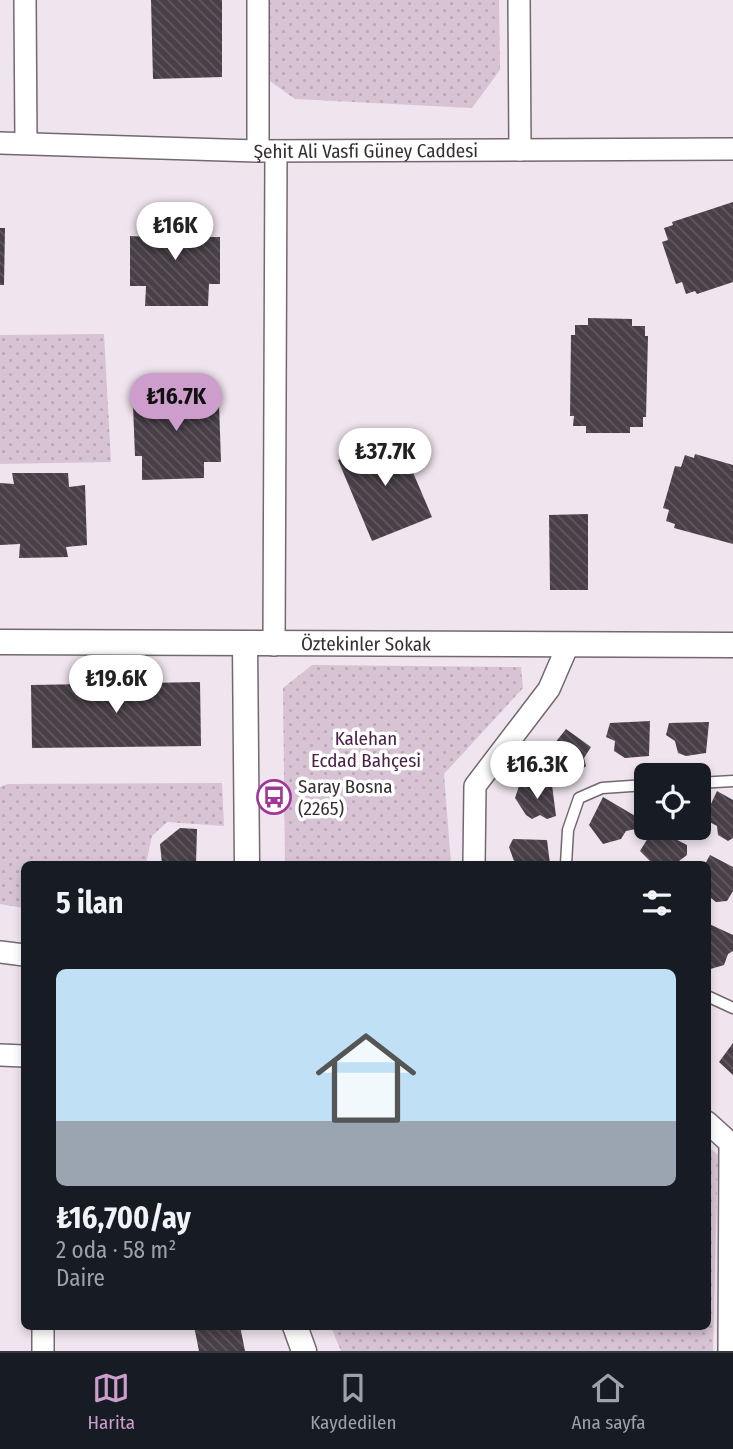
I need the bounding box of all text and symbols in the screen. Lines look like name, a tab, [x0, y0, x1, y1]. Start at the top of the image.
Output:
street label: Şehit Ali Vasfi Güney Caddesi	[254, 139, 478, 163]
pin: ₺16K	[134, 202, 216, 262]
text: ₺16K	[152, 211, 198, 239]
pin: ₺16.7K	[119, 374, 233, 433]
text: ₺16.7K	[146, 382, 206, 410]
pin: ₺37.7K	[328, 428, 442, 488]
text: ₺37.7K	[355, 437, 415, 465]
street label: Öztekinler Sokak	[301, 632, 431, 655]
pin: ₺19.6K	[59, 656, 173, 715]
text: ₺19.6K	[85, 664, 147, 692]
park label: Kalehan Ecdad Bahçesi	[311, 727, 421, 772]
pin: ₺16.3K	[480, 742, 594, 801]
text: ₺16.3K	[506, 750, 568, 778]
map controls	[634, 763, 711, 840]
button: locate	[634, 763, 711, 840]
place label: Saray Bosna (2265)	[298, 775, 393, 820]
bus stop icon: Saray Bosna (2265)	[255, 778, 293, 816]
icon: filters	[638, 884, 676, 922]
text: 5 ilan	[56, 885, 123, 921]
icon: home	[303, 1015, 429, 1141]
text: ₺16,700/ay	[56, 1200, 191, 1236]
text: 2 oda · 58 m²	[56, 1236, 176, 1264]
text: Daire	[56, 1264, 105, 1292]
tab: Harita	[88, 1369, 135, 1434]
tab: Kaydedilen	[310, 1369, 396, 1434]
tab: Ana sayfa	[571, 1369, 645, 1434]

